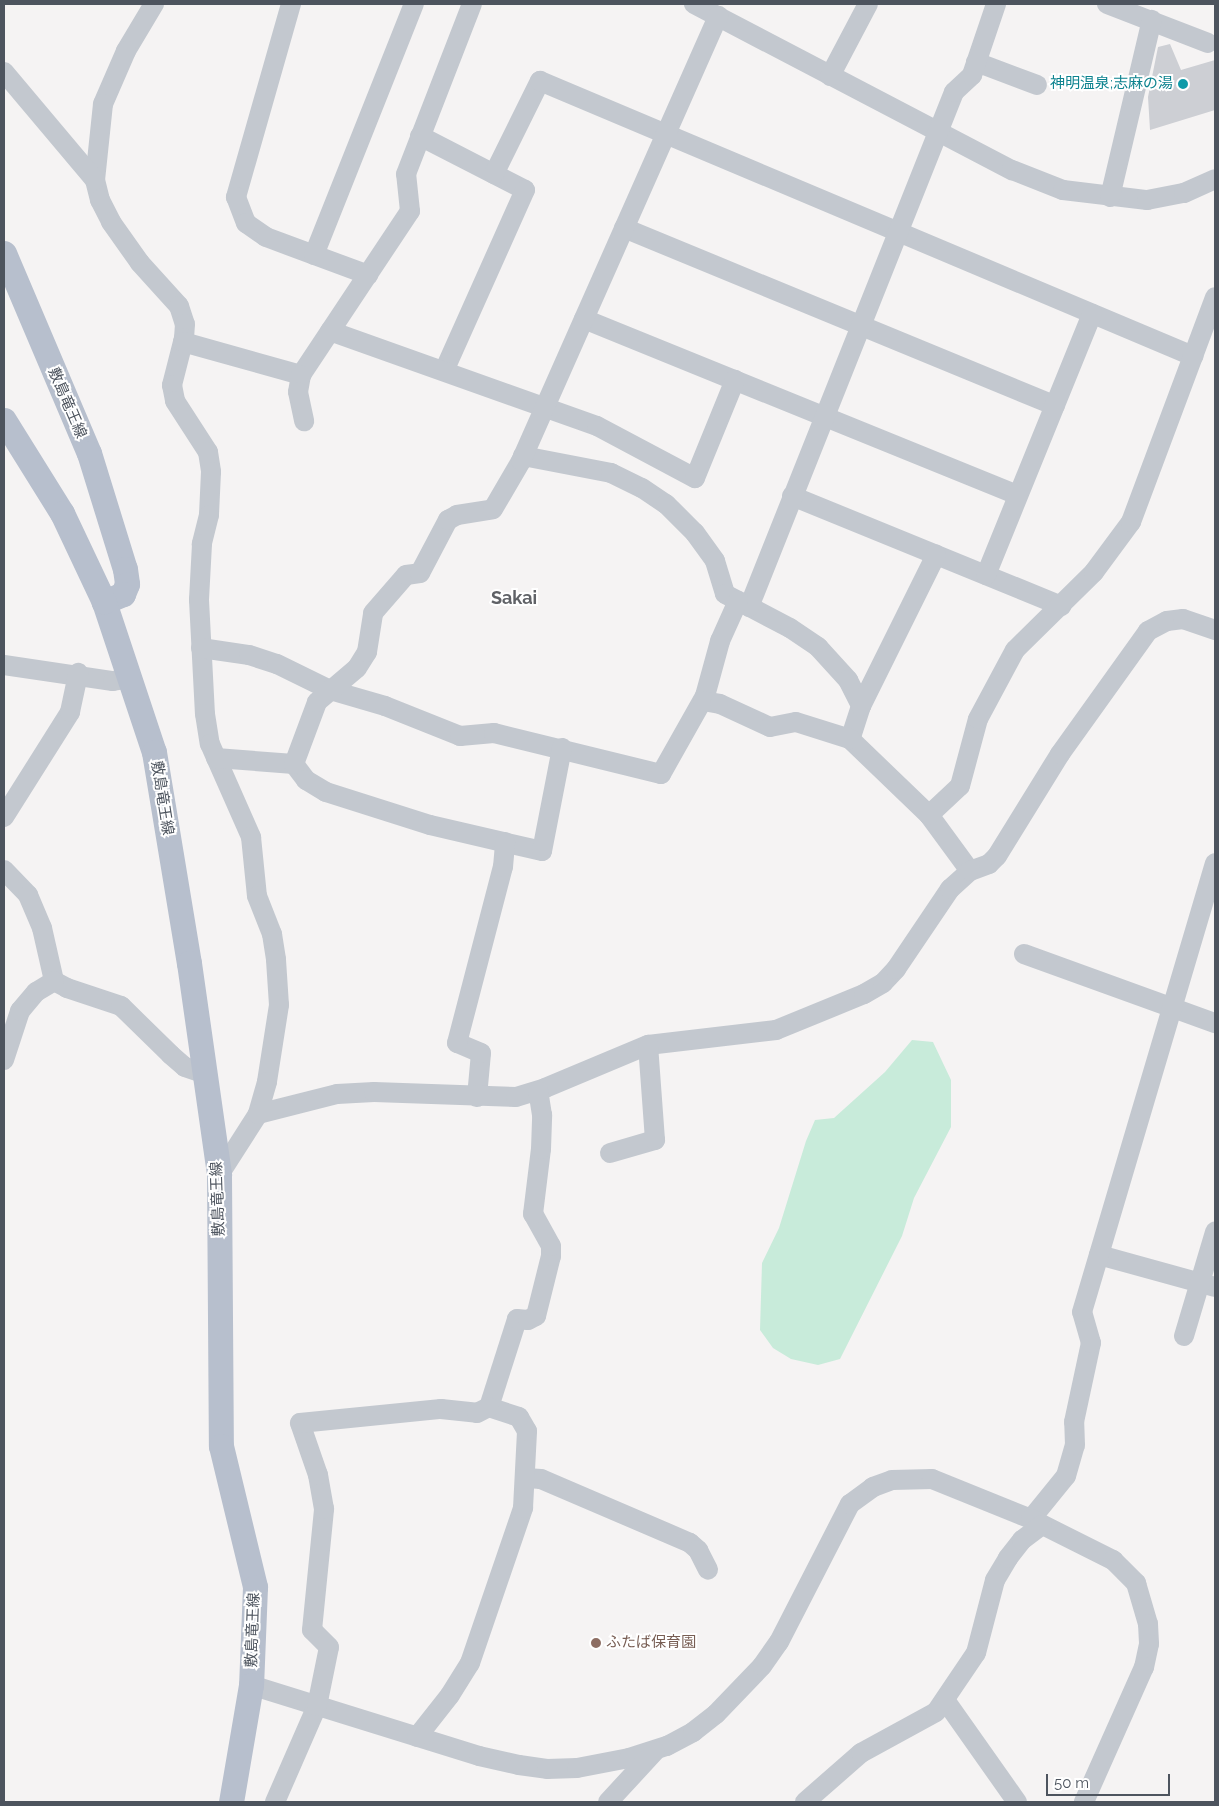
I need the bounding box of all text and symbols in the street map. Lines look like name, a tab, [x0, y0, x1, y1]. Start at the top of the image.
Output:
place label: 神明温泉;志麻の湯	[1050, 75, 1173, 93]
marker: 神明温泉;志麻の湯	[1177, 78, 1189, 90]
street label: 敷島竜王線	[44, 365, 90, 441]
district label: Sakai	[491, 587, 537, 609]
street label: 敷島竜王線	[147, 760, 177, 836]
street label: 敷島竜王線	[208, 1161, 228, 1237]
street label: 敷島竜王線	[243, 1592, 263, 1668]
place label: ふたば保育園	[606, 1634, 696, 1652]
marker: ふたば保育園	[590, 1637, 602, 1649]
scale bar	[1049, 1764, 1173, 1796]
text: 50 m	[1054, 1774, 1089, 1792]

